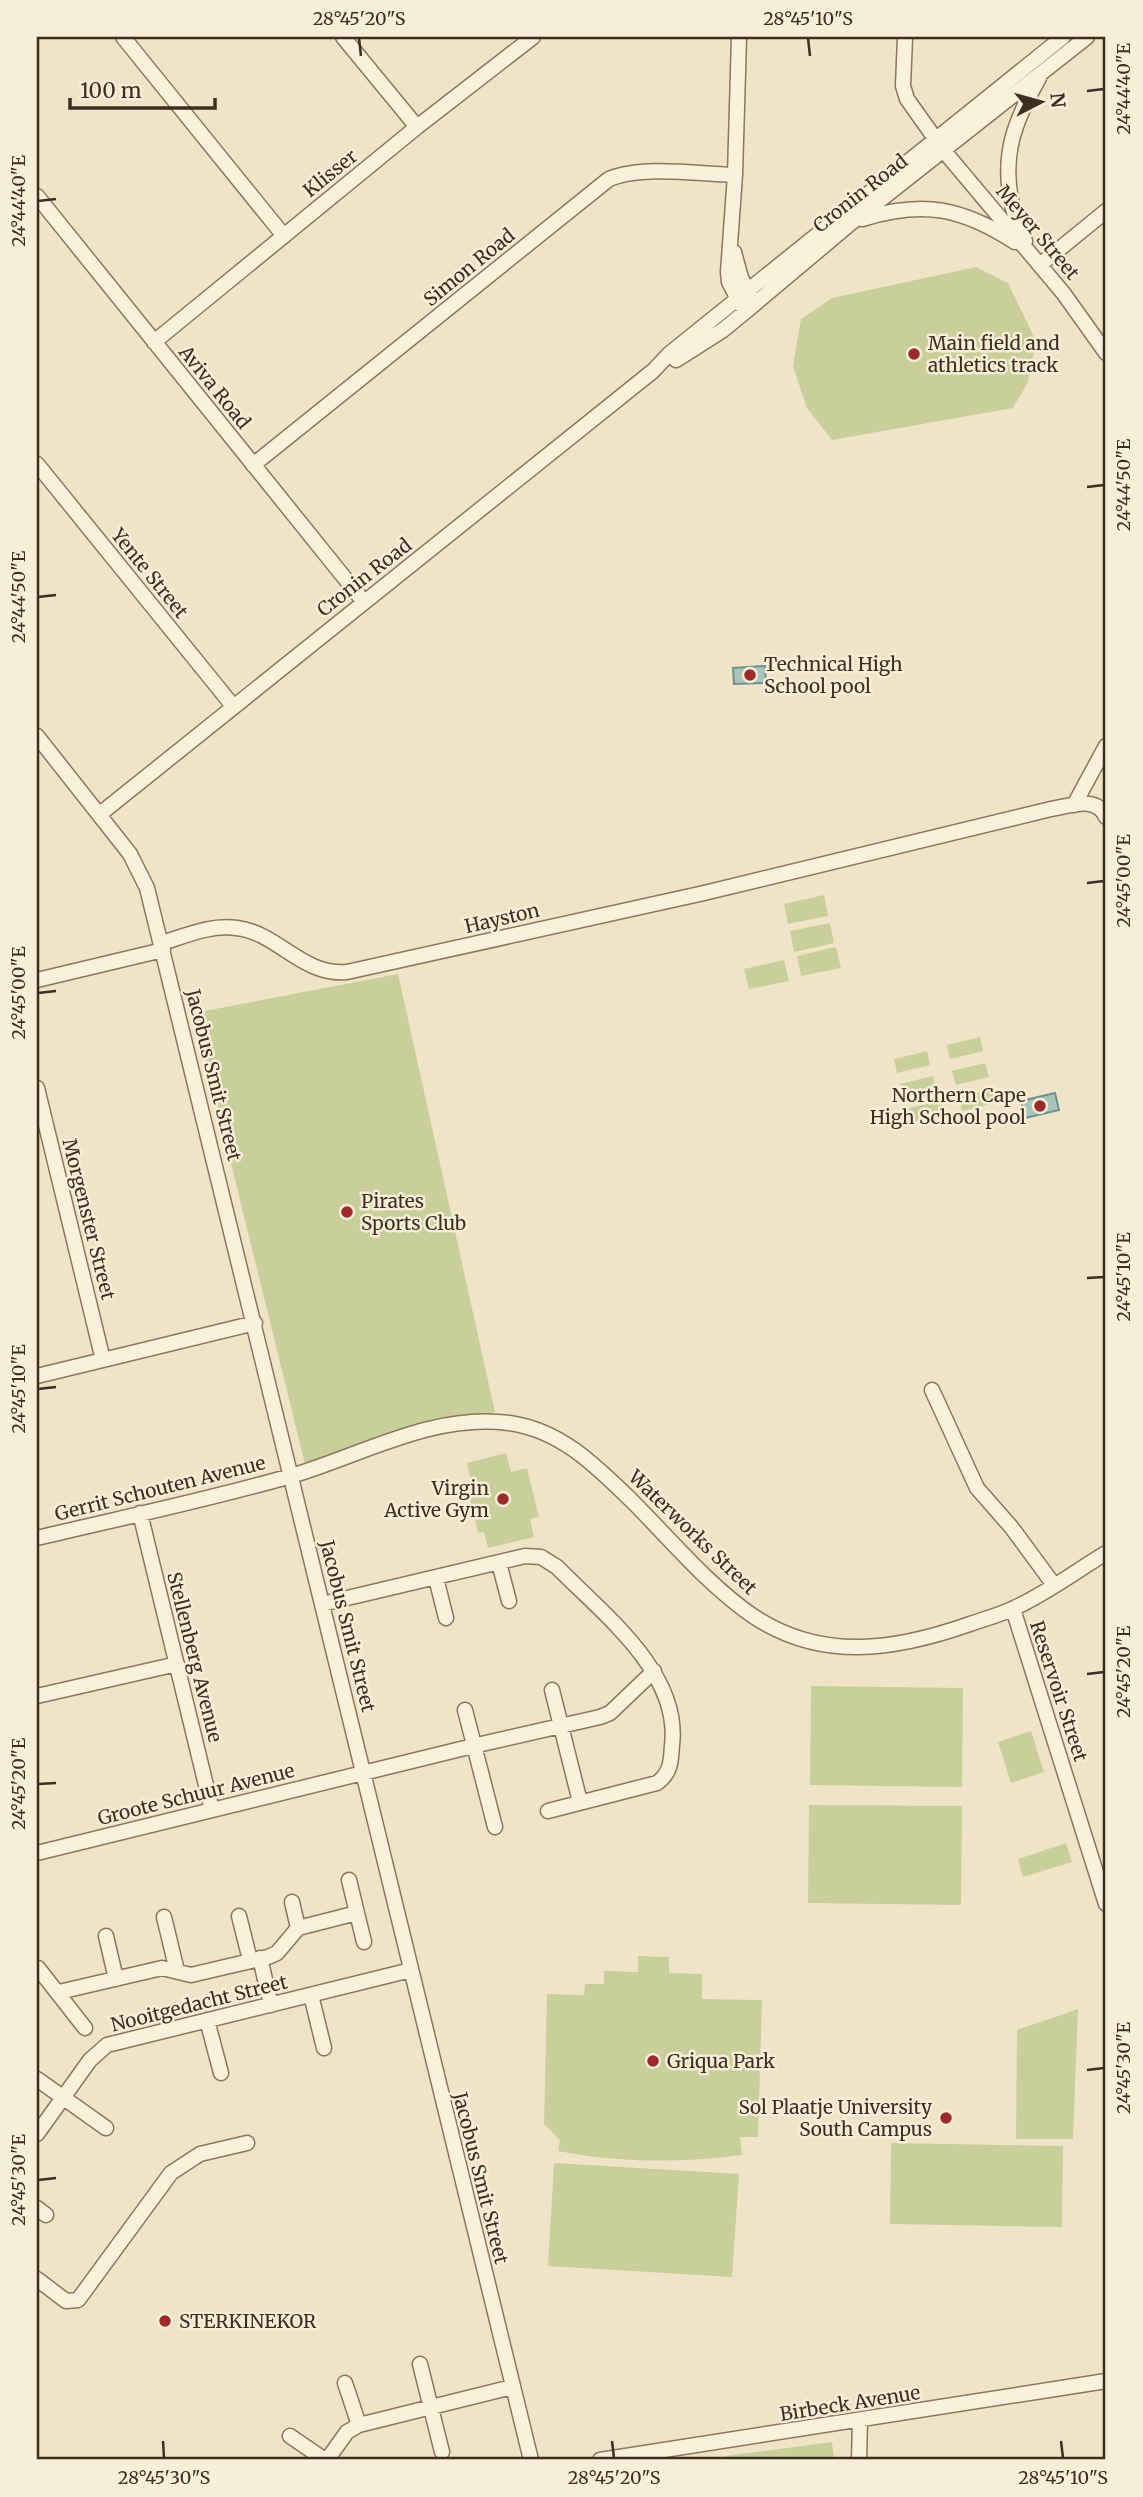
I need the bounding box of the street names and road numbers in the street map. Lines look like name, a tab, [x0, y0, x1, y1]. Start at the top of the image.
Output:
street label: Klisser	[298, 144, 362, 202]
street label: Cronin Road	[808, 149, 912, 237]
street label: Meyer Street	[991, 180, 1085, 285]
street label: Simon Road	[419, 223, 519, 311]
street label: Aviva Road	[173, 340, 256, 434]
street label: Yente Street	[106, 522, 194, 623]
street label: Cronin Road	[312, 533, 416, 621]
street label: Hayston	[462, 898, 542, 938]
street label: Jacobus Smit Street	[181, 986, 247, 1164]
street label: Morgenster Street	[57, 1136, 121, 1303]
street label: Gerrit Schouten Avenue	[52, 1450, 268, 1526]
street label: Waterworks Street	[623, 1464, 763, 1600]
street label: Jacobus Smit Street	[315, 1537, 381, 1715]
street label: Stellenberg Avenue	[162, 1569, 228, 1745]
street label: Reservoir Street	[1025, 1618, 1093, 1765]
street label: Groote Schuur Avenue	[95, 1758, 297, 1830]
street label: Nooitgedacht Street	[108, 1969, 290, 2037]
street label: Jacobus Smit Street	[448, 2089, 514, 2267]
street label: Birbeck Avenue	[778, 2380, 922, 2426]

